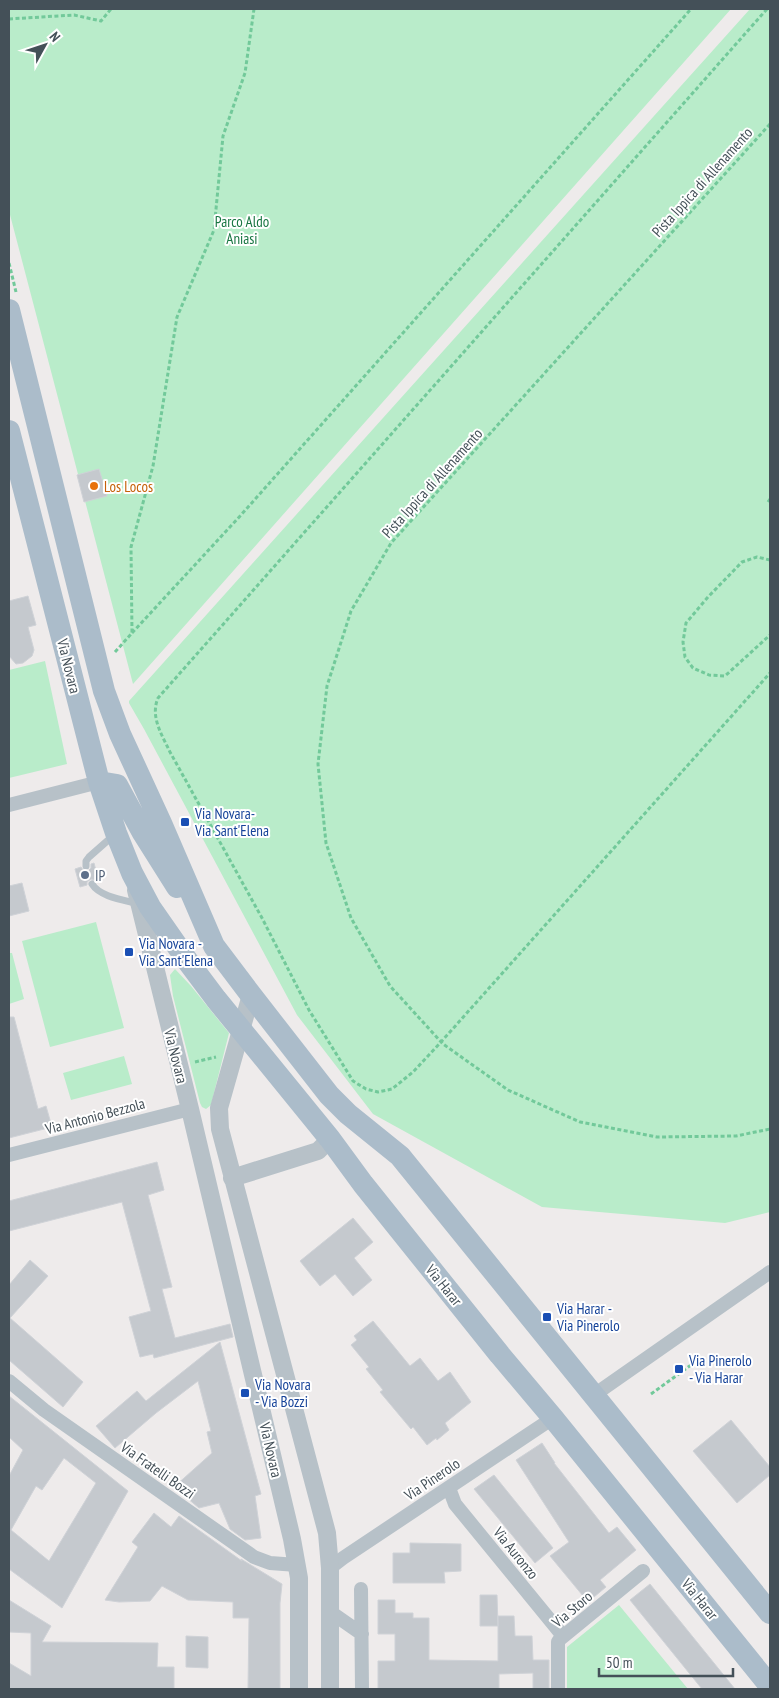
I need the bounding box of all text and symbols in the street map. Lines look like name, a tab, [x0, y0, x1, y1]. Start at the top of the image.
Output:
north arrow	[20, 20, 70, 70]
text: N	[46, 28, 64, 45]
street label: Pista Ippica di Allenamento	[648, 123, 756, 241]
park label: Parco Aldo Aniasi	[215, 212, 269, 248]
street label: Pista Ippica di Allenamento	[378, 424, 486, 542]
place label: Los Locos	[104, 477, 153, 496]
marker: Los Locos	[88, 480, 100, 492]
street label: Via Novara	[53, 636, 85, 695]
place label: Via Novara- Via Sant'Elena	[194, 804, 269, 840]
marker: Via Novara- Via Sant'Elena	[179, 816, 191, 828]
place label: IP	[95, 866, 105, 885]
marker: IP	[79, 869, 91, 881]
place label: Via Novara - Via Sant'Elena	[138, 934, 213, 970]
marker: Via Novara - Via Sant'Elena	[123, 946, 135, 958]
street label: Via Novara	[160, 1026, 192, 1085]
street label: Via Antonio Bezzola	[42, 1094, 147, 1139]
street label: Via Harar	[421, 1260, 467, 1310]
place label: Via Harar - Via Pinerolo	[556, 1299, 620, 1335]
marker: Via Harar - Via Pinerolo	[541, 1311, 553, 1323]
place label: Via Pinerolo - Via Harar	[688, 1351, 752, 1387]
marker: Via Pinerolo - Via Harar	[673, 1363, 685, 1375]
place label: Via Novara - Via Bozzi	[254, 1375, 311, 1411]
marker: Via Novara - Via Bozzi	[239, 1387, 251, 1399]
street label: Via Novara	[255, 1420, 287, 1479]
street label: Via Fratelli Bozzi	[116, 1437, 199, 1503]
street label: Via Pinerolo	[400, 1454, 463, 1505]
street label: Via Auronzo	[489, 1522, 543, 1583]
street label: Via Harar	[677, 1574, 723, 1624]
street label: Via Storo	[547, 1587, 596, 1632]
scale bar	[599, 1646, 733, 1678]
text: 50 m	[606, 1653, 632, 1672]

